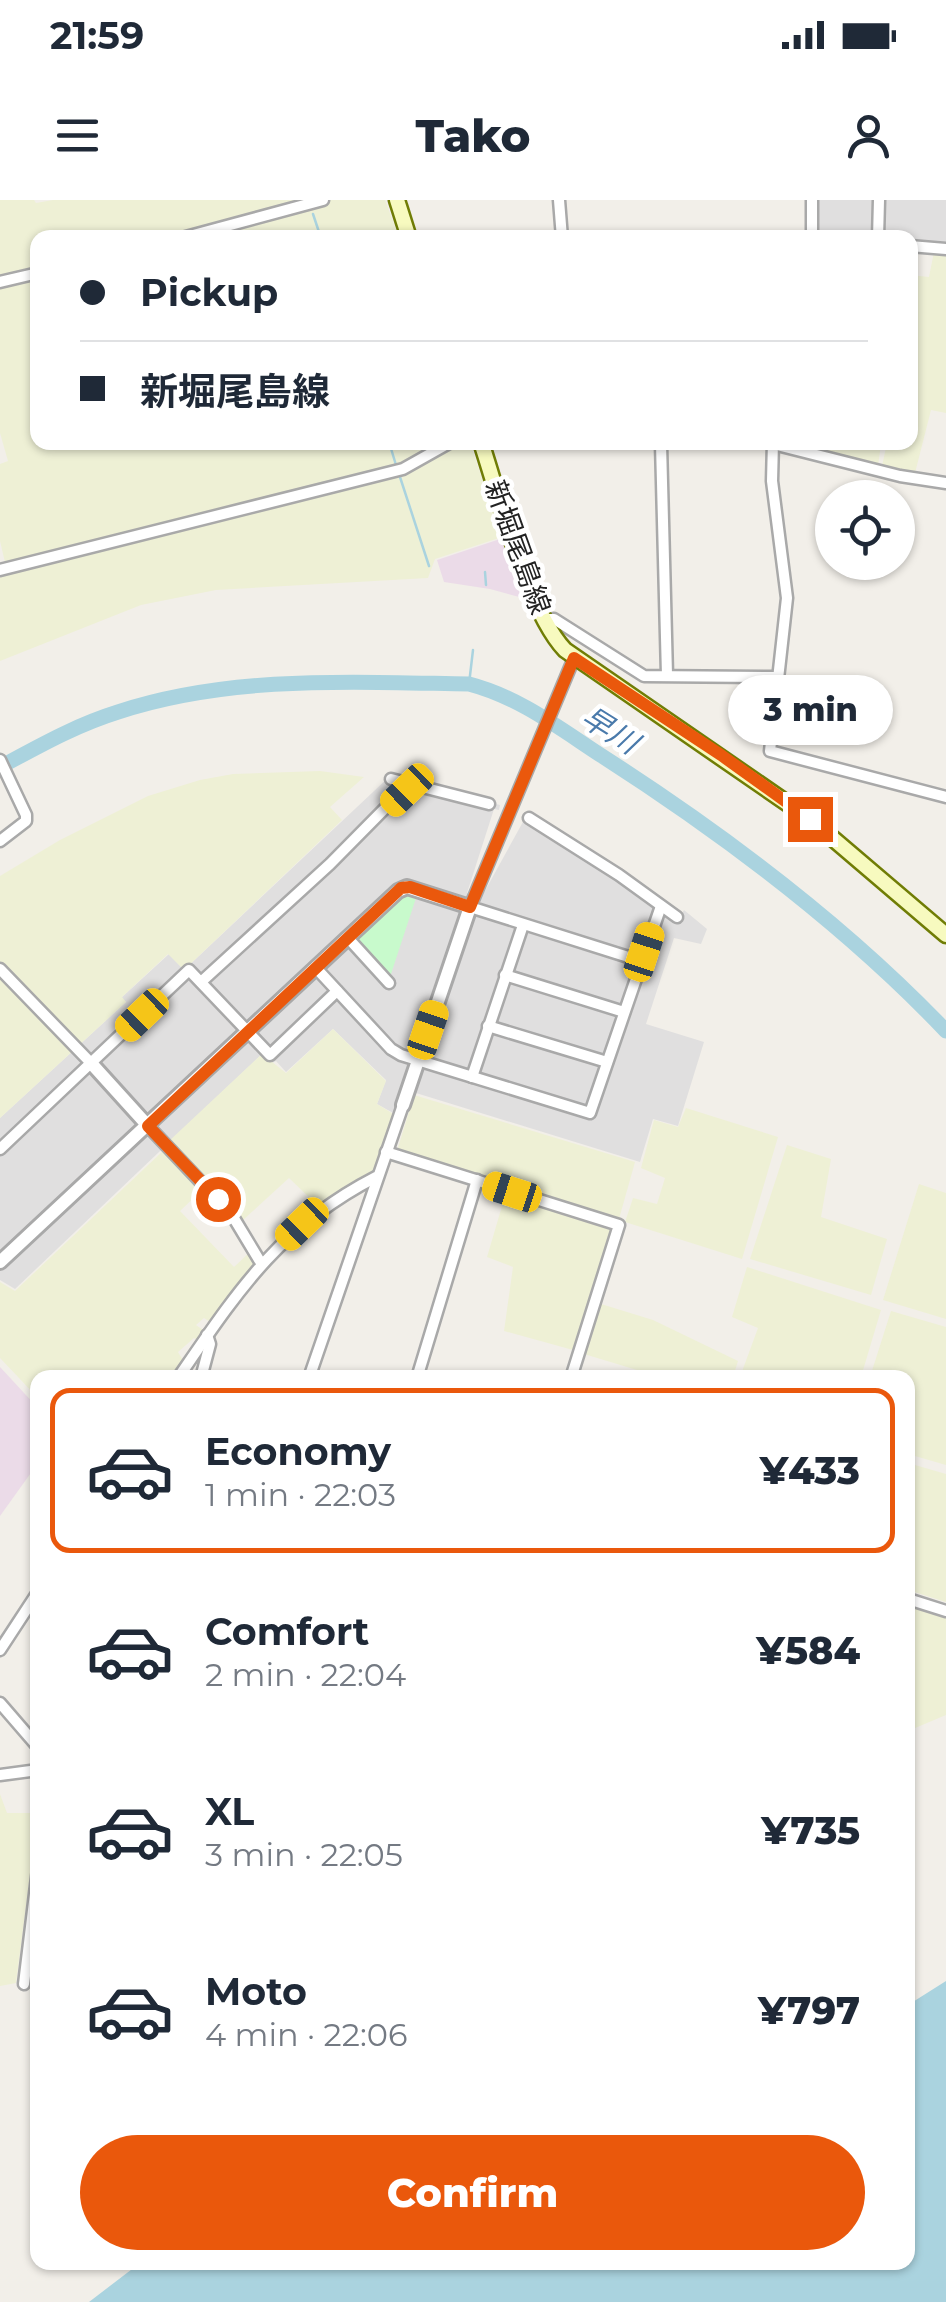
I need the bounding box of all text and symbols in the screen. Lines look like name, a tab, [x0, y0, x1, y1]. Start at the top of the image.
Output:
text: 21:59	[50, 12, 144, 59]
icon: menu	[50, 108, 105, 163]
text: Tako	[415, 108, 531, 163]
icon: person	[841, 108, 896, 163]
text: Pickup	[140, 269, 278, 316]
text: 新堀尾島線	[140, 368, 330, 415]
street label: 新堀尾島線	[478, 475, 558, 619]
map controls	[815, 480, 915, 580]
button: locate	[815, 480, 915, 580]
callout: 3 min	[728, 674, 892, 744]
text: 3 min	[763, 690, 858, 729]
water label: 早川	[575, 698, 648, 763]
car	[375, 758, 439, 822]
route end	[788, 797, 833, 842]
car	[620, 919, 668, 985]
car	[110, 983, 174, 1047]
car	[404, 997, 452, 1063]
car	[479, 1168, 545, 1216]
route start	[196, 1177, 241, 1222]
car	[270, 1192, 334, 1256]
icon: car	[85, 1426, 175, 1516]
text: Economy	[205, 1428, 391, 1475]
text: ¥433	[760, 1447, 860, 1494]
text: 1 min · 22:03	[205, 1475, 396, 1514]
icon: car	[85, 1606, 175, 1696]
text: Comfort	[205, 1608, 369, 1655]
text: ¥584	[756, 1627, 860, 1674]
text: 2 min · 22:04	[205, 1655, 406, 1694]
icon: car	[85, 1786, 175, 1876]
text: XL	[205, 1788, 254, 1835]
text: ¥735	[761, 1807, 860, 1854]
text: 3 min · 22:05	[205, 1835, 403, 1874]
icon: car	[85, 1966, 175, 2056]
text: Moto	[205, 1968, 307, 2015]
text: ¥797	[758, 1987, 860, 2034]
text: 4 min · 22:06	[205, 2015, 407, 2054]
button: Confirm	[80, 2135, 865, 2250]

